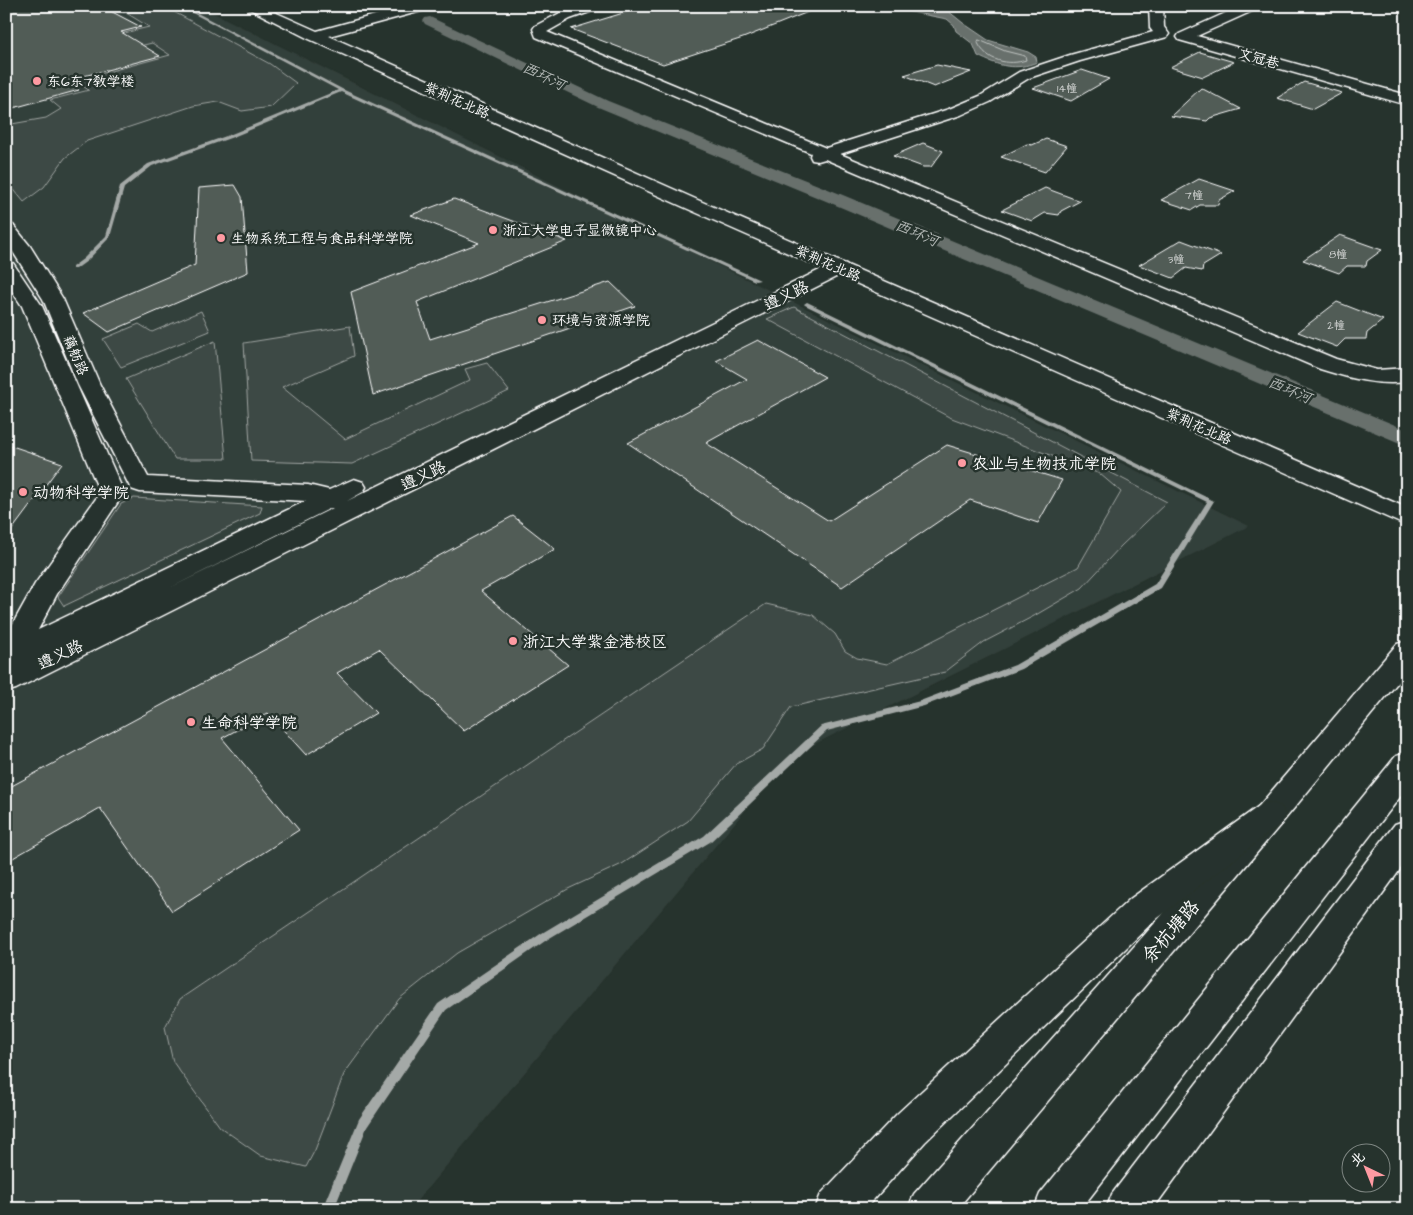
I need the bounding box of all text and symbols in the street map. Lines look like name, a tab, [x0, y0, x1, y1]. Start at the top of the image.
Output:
street label: 文冠巷	[1236, 44, 1283, 75]
water label: 西环河	[519, 57, 571, 97]
place label: 东6东7教学楼	[47, 72, 134, 92]
marker: 东6东7教学楼	[31, 75, 43, 87]
street label: 紫荆花北路	[421, 78, 493, 124]
house number: 14幢	[1057, 81, 1078, 96]
house number: 7幢	[1185, 188, 1204, 203]
water label: 西环河	[892, 215, 944, 253]
place label: 浙江大学电子显微镜中心	[503, 221, 657, 241]
marker: 浙江大学电子显微镜中心	[487, 224, 499, 236]
place label: 生物系统工程与食品科学学院	[231, 229, 413, 249]
marker: 生物系统工程与食品科学学院	[215, 232, 227, 244]
street label: 紫荆花北路	[792, 241, 864, 287]
house number: 8幢	[1329, 247, 1348, 262]
house number: 3幢	[1168, 252, 1185, 267]
street label: 遵义路	[760, 275, 813, 316]
place label: 环境与资源学院	[552, 311, 650, 331]
marker: 环境与资源学院	[536, 314, 548, 326]
house number: 2幢	[1327, 318, 1346, 333]
street label: 藕舫路	[58, 332, 92, 379]
water label: 西环河	[1265, 372, 1317, 410]
street label: 紫荆花北路	[1163, 404, 1235, 450]
place label: 农业与生物技术学院	[972, 453, 1116, 475]
street label: 遵义路	[397, 455, 450, 496]
marker: 农业与生物技术学院	[956, 457, 968, 469]
place label: 动物科学学院	[33, 482, 129, 504]
marker: 动物科学学院	[17, 486, 29, 498]
place label: 浙江大学紫金港校区	[523, 631, 667, 653]
street label: 遵义路	[34, 634, 87, 675]
marker: 浙江大学紫金港校区	[507, 635, 519, 647]
place label: 生命科学学院	[201, 712, 297, 734]
marker: 生命科学学院	[185, 716, 197, 728]
street label: 余杭塘路	[1136, 894, 1206, 970]
north arrow	[1340, 1142, 1390, 1192]
text: 北	[1346, 1147, 1370, 1171]

